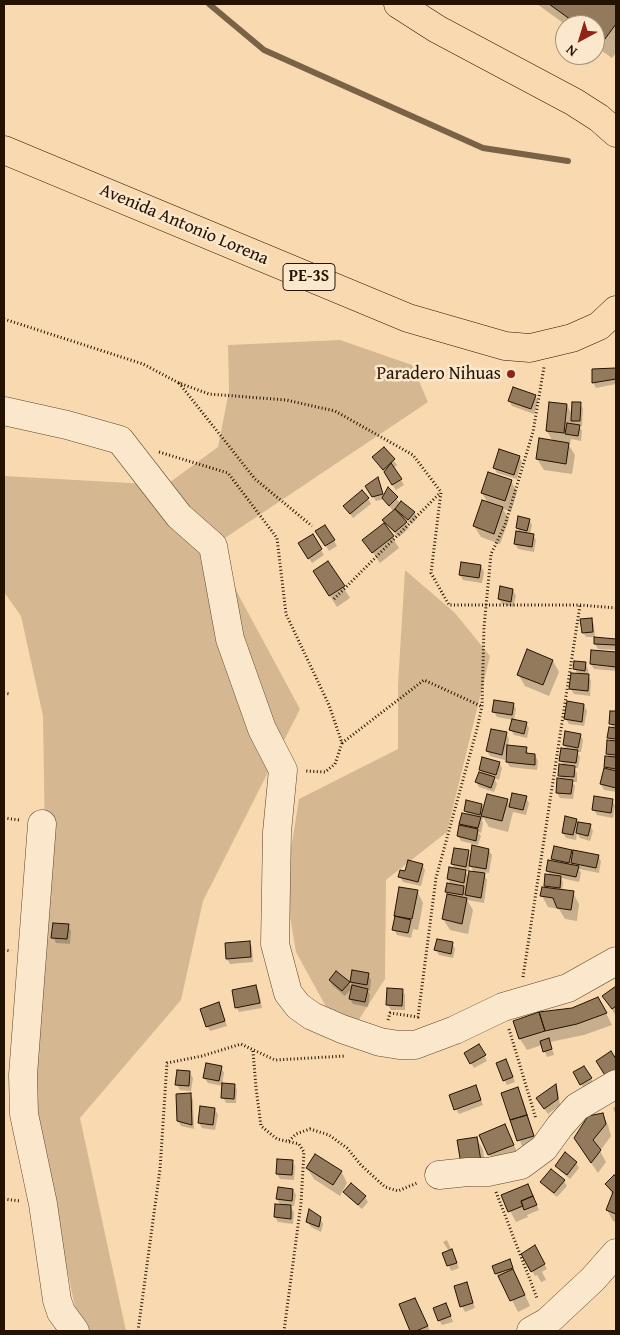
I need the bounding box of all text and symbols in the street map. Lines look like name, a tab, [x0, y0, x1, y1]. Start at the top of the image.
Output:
north arrow	[555, 15, 605, 65]
text: N	[561, 40, 581, 62]
street label: Avenida Antonio Lorena	[96, 180, 272, 270]
road number: PE-3S	[283, 264, 335, 290]
place label: Paradero Nihuas	[376, 363, 501, 385]
marker: Paradero Nihuas	[505, 368, 517, 380]

